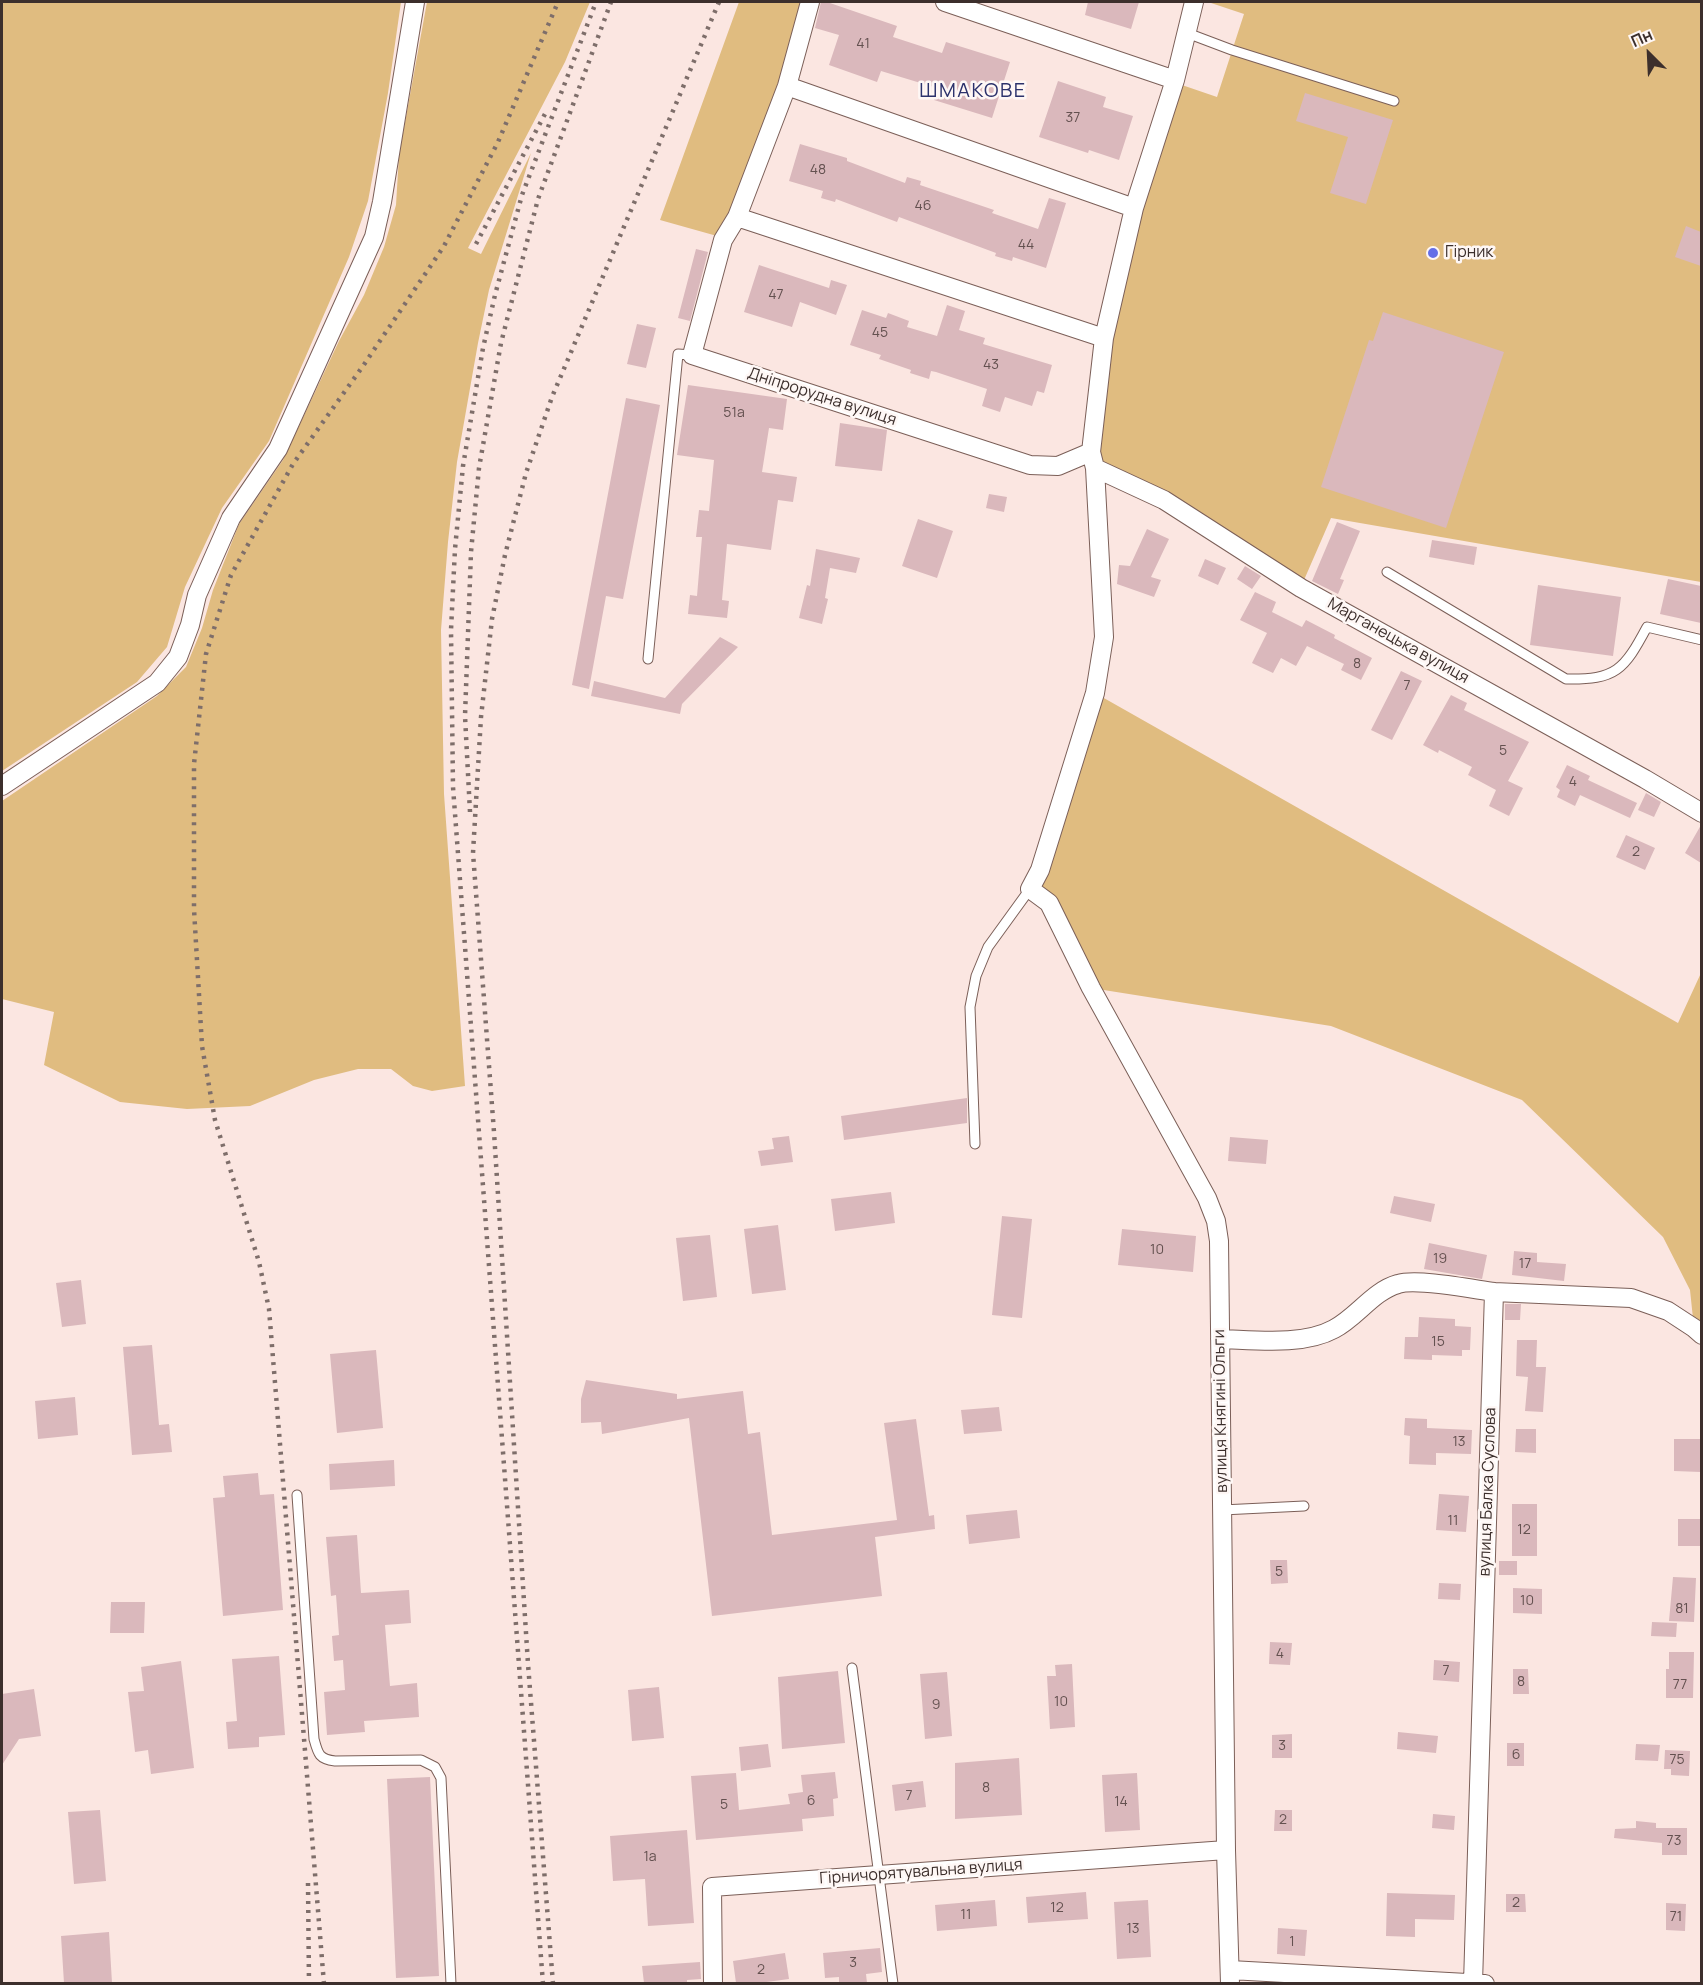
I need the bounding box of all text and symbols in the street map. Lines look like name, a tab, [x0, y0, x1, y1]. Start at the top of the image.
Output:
text: Пн	[1627, 23, 1656, 52]
north arrow	[1619, 24, 1679, 84]
house number: 41	[856, 36, 870, 52]
district label: ШМАКОВЕ	[919, 79, 1027, 103]
house number: 37	[1066, 110, 1080, 126]
house number: 48	[810, 162, 826, 178]
house number: 46	[915, 198, 931, 214]
house number: 44	[1018, 237, 1034, 253]
place label: Гірник	[1445, 243, 1493, 263]
marker: Гірник	[1426, 246, 1440, 260]
house number: 47	[768, 287, 784, 303]
house number: 45	[872, 325, 888, 341]
house number: 43	[983, 357, 999, 373]
street label: Дніпрорудна вулиця	[745, 364, 899, 430]
house number: 51а	[723, 405, 745, 421]
street label: Марганецька вулиця	[1324, 594, 1472, 688]
house number: 8	[1353, 656, 1361, 672]
house number: 7	[1403, 678, 1411, 694]
house number: 5	[1499, 743, 1507, 759]
house number: 4	[1569, 774, 1577, 790]
house number: 2	[1632, 844, 1640, 860]
house number: 10	[1150, 1242, 1164, 1258]
house number: 19	[1433, 1251, 1447, 1267]
house number: 17	[1519, 1256, 1531, 1272]
street label: вулиця Княгині Ольги	[1210, 1329, 1232, 1493]
house number: 15	[1431, 1334, 1445, 1350]
street label: вулиця Балка Суслова	[1475, 1407, 1501, 1577]
house number: 13	[1452, 1434, 1466, 1450]
house number: 11	[1448, 1513, 1458, 1529]
house number: 12	[1517, 1522, 1531, 1538]
house number: 5	[1275, 1564, 1283, 1580]
house number: 10	[1520, 1593, 1534, 1609]
house number: 81	[1675, 1601, 1689, 1617]
house number: 4	[1276, 1646, 1284, 1662]
house number: 7	[1442, 1663, 1450, 1679]
house number: 8	[1517, 1674, 1525, 1690]
house number: 77	[1673, 1677, 1687, 1693]
house number: 10	[1054, 1694, 1068, 1710]
house number: 9	[932, 1697, 940, 1713]
house number: 3	[1278, 1738, 1286, 1754]
house number: 6	[1512, 1747, 1520, 1763]
house number: 75	[1669, 1752, 1685, 1768]
house number: 8	[982, 1780, 990, 1796]
house number: 7	[905, 1788, 913, 1804]
house number: 6	[807, 1793, 815, 1809]
house number: 14	[1114, 1794, 1128, 1810]
house number: 5	[720, 1797, 728, 1813]
house number: 2	[1279, 1812, 1287, 1828]
house number: 73	[1667, 1833, 1681, 1849]
house number: 1а	[643, 1849, 657, 1865]
street label: Гірничорятувальна вулиця	[819, 1855, 1023, 1889]
house number: 2	[1512, 1895, 1520, 1911]
house number: 12	[1050, 1900, 1064, 1916]
house number: 11	[961, 1907, 971, 1923]
house number: 71	[1670, 1909, 1682, 1925]
house number: 13	[1126, 1921, 1140, 1937]
house number: 1	[1289, 1934, 1295, 1950]
house number: 3	[849, 1955, 857, 1971]
house number: 2	[757, 1962, 765, 1978]

